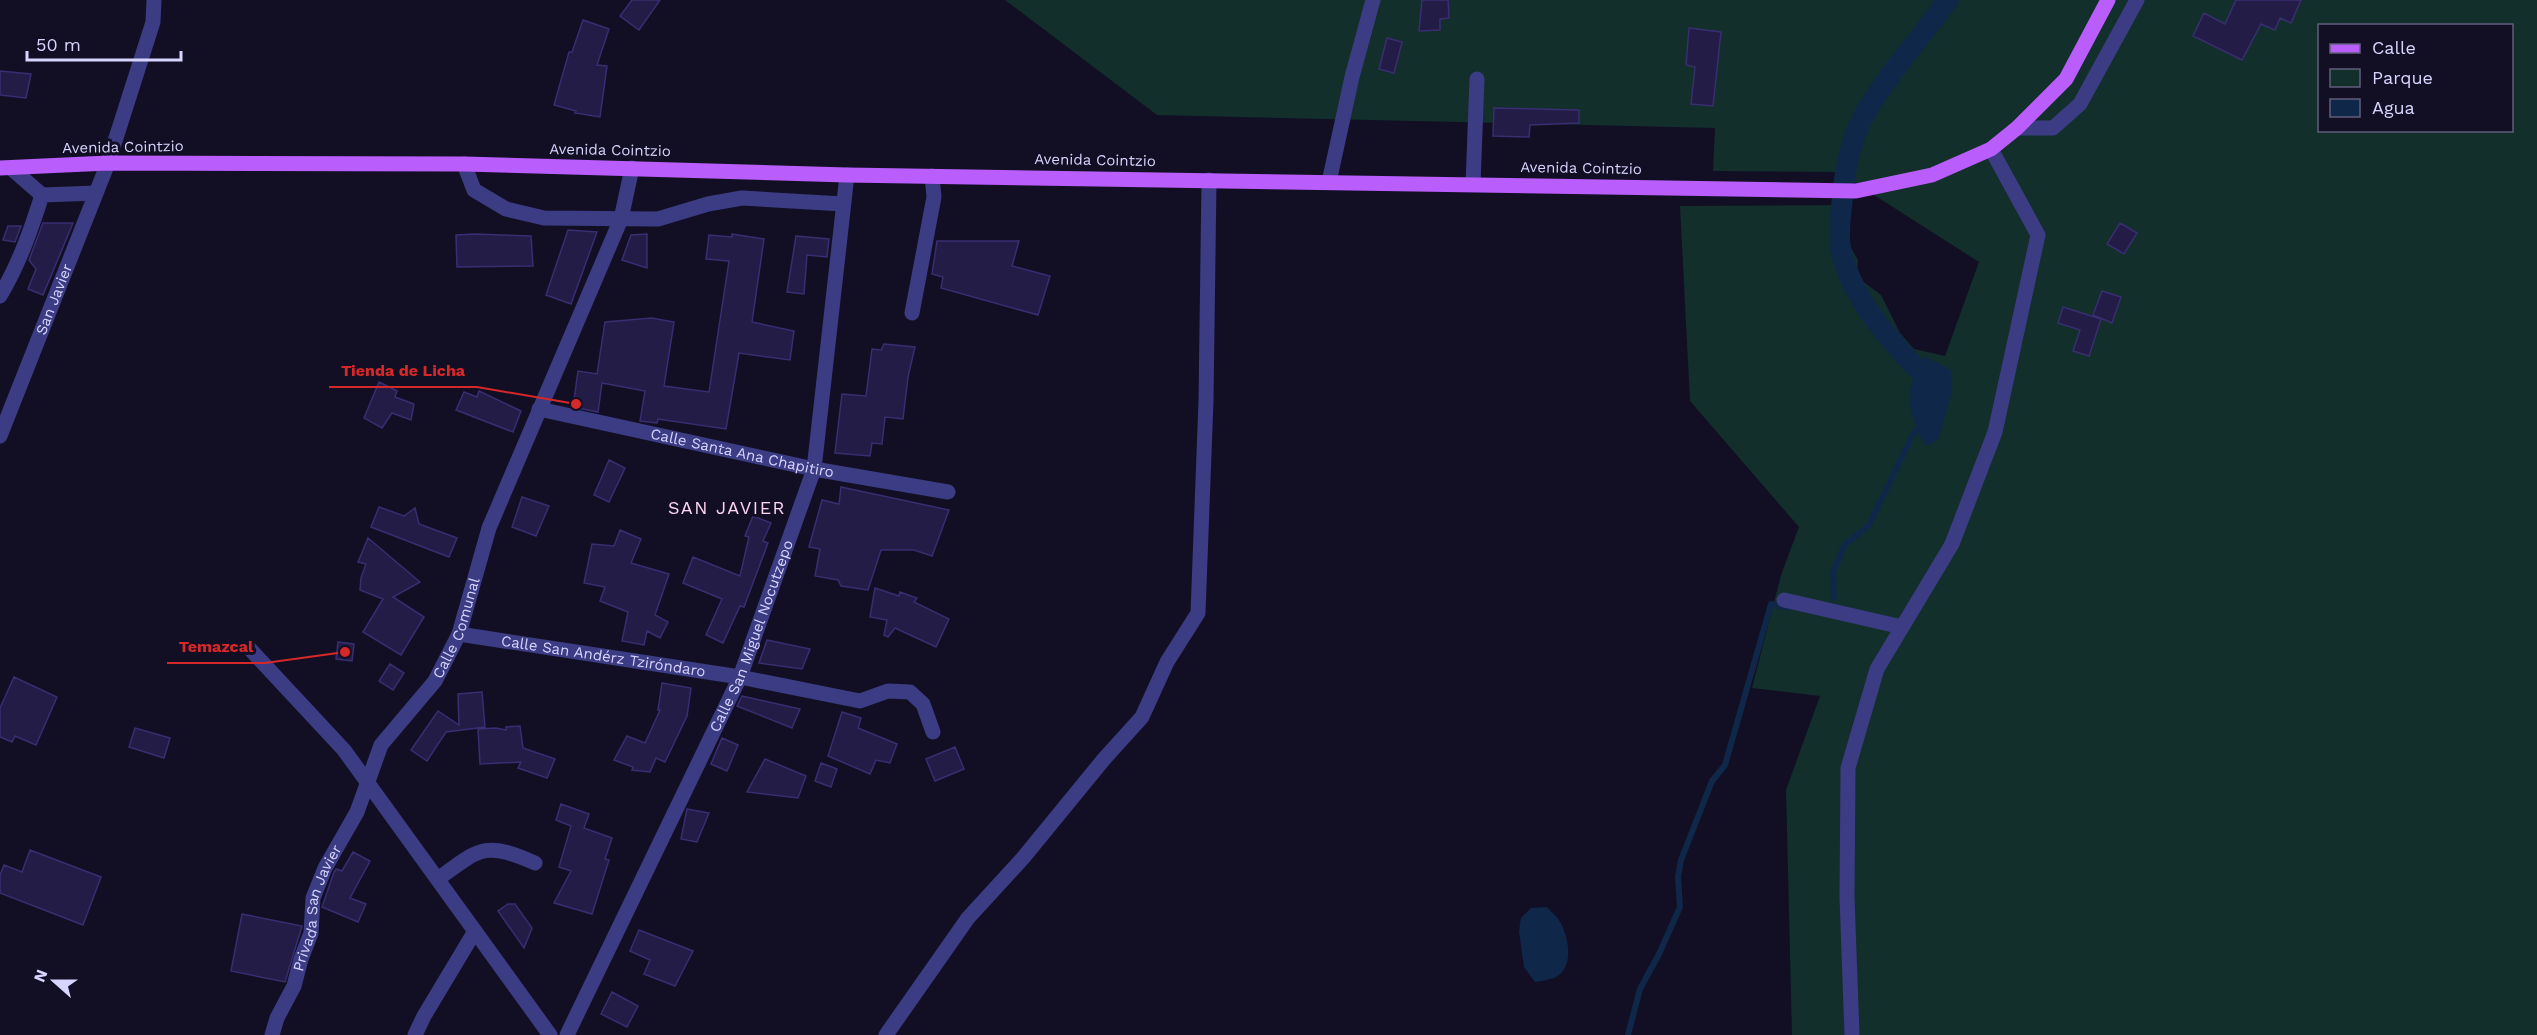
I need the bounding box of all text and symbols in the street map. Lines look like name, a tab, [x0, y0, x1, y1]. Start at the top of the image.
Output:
scale bar	[27, 24, 182, 62]
legend	[2318, 24, 2513, 132]
text: 50 m	[36, 34, 81, 55]
text: Calle	[2372, 37, 2416, 58]
text: Parque	[2372, 67, 2433, 88]
text: Agua	[2372, 97, 2415, 118]
street label: Avenida Cointzio	[62, 137, 184, 157]
street label: Avenida Cointzio	[549, 140, 671, 160]
street label: Avenida Cointzio	[1034, 150, 1156, 170]
street label: Avenida Cointzio	[1520, 158, 1642, 178]
street label: San Javier	[32, 261, 76, 338]
callout: Tienda de Licha	[329, 353, 477, 387]
text: Tienda de Licha	[341, 361, 466, 380]
street label: Calle Santa Ana Chapitiro	[649, 425, 835, 481]
district label: SAN JAVIER	[668, 497, 786, 518]
street label: Calle San Miguel Nocutzepo	[706, 538, 797, 735]
street label: Calle Comunal	[429, 575, 484, 682]
callout: Temazcal	[167, 629, 265, 663]
street label: Calle San Andérz Tziróndaro	[500, 632, 707, 681]
text: Temazcal	[179, 637, 254, 656]
street label: Privada San Javier	[289, 841, 345, 973]
north arrow	[24, 951, 84, 1011]
text: N	[29, 967, 51, 985]

